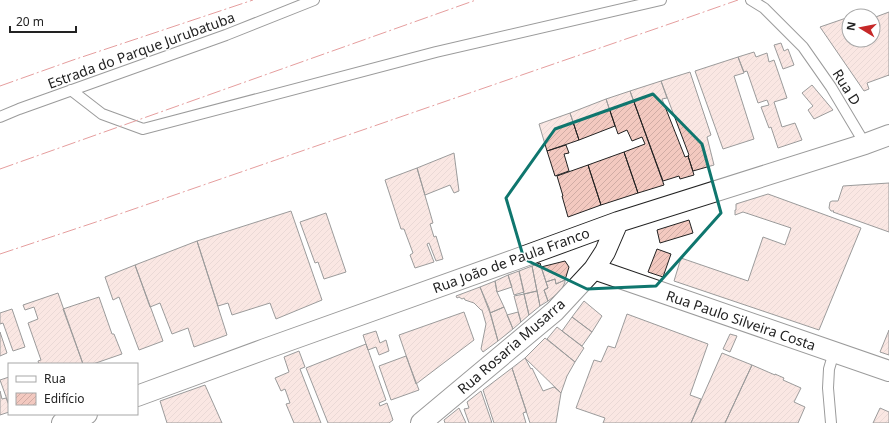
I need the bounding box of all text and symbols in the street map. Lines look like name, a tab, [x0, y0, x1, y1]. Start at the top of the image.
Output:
street label: Estrada do Parque Jurubatuba	[45, 7, 237, 93]
scale bar	[10, 8, 76, 34]
north arrow	[841, 8, 881, 48]
text: 20 m	[16, 13, 44, 30]
text: N	[842, 20, 859, 32]
street label: Rua D	[829, 65, 865, 109]
street label: Rua João de Paula Franco	[430, 223, 592, 297]
street label: Rua Paulo Silveira Costa	[664, 285, 818, 355]
street label: Rua Rosaria Musarra	[453, 294, 569, 398]
legend	[8, 363, 138, 415]
text: Rua	[44, 370, 66, 387]
text: Edifício	[44, 390, 85, 407]

